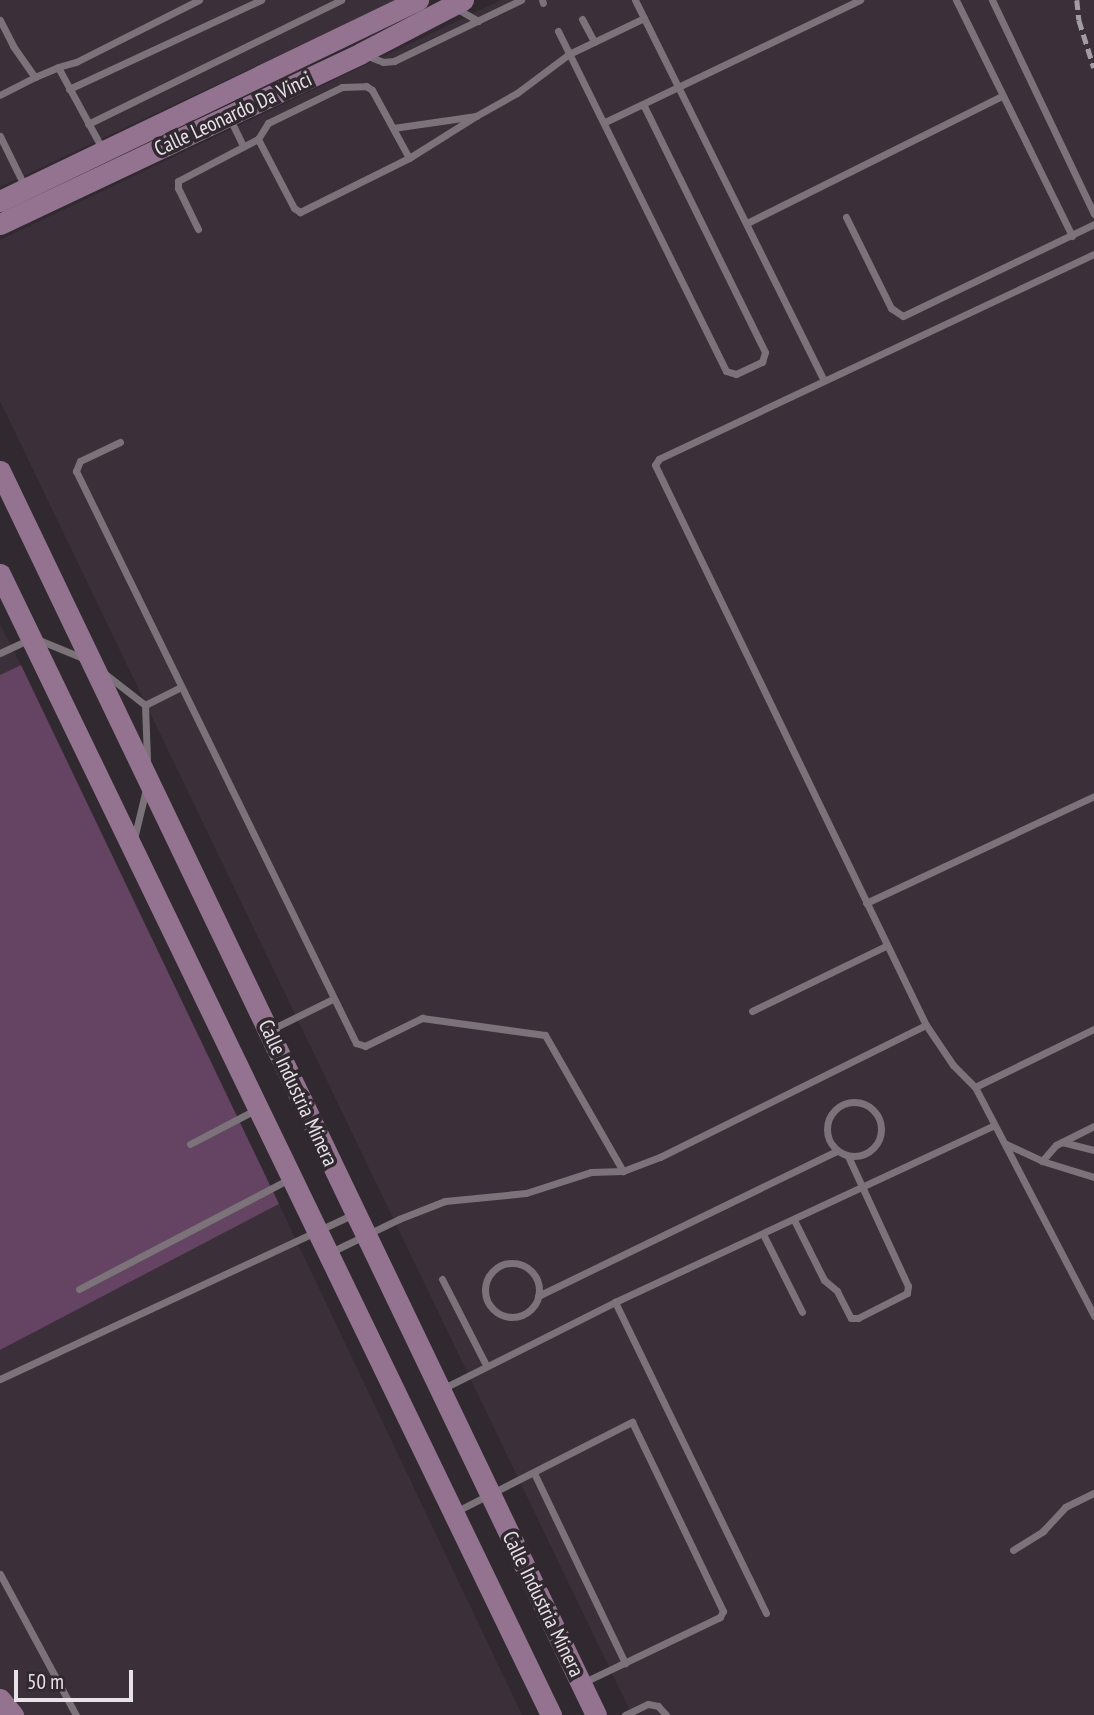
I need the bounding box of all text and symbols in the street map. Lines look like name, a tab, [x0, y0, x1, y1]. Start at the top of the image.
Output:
street label: Calle Leonardo Da Vinci	[150, 66, 316, 162]
street label: Calle Industria Minera	[253, 1016, 343, 1170]
street label: Calle Industria Minera	[497, 1527, 589, 1681]
scale bar	[18, 1656, 136, 1700]
text: 50 m	[27, 1668, 64, 1695]

